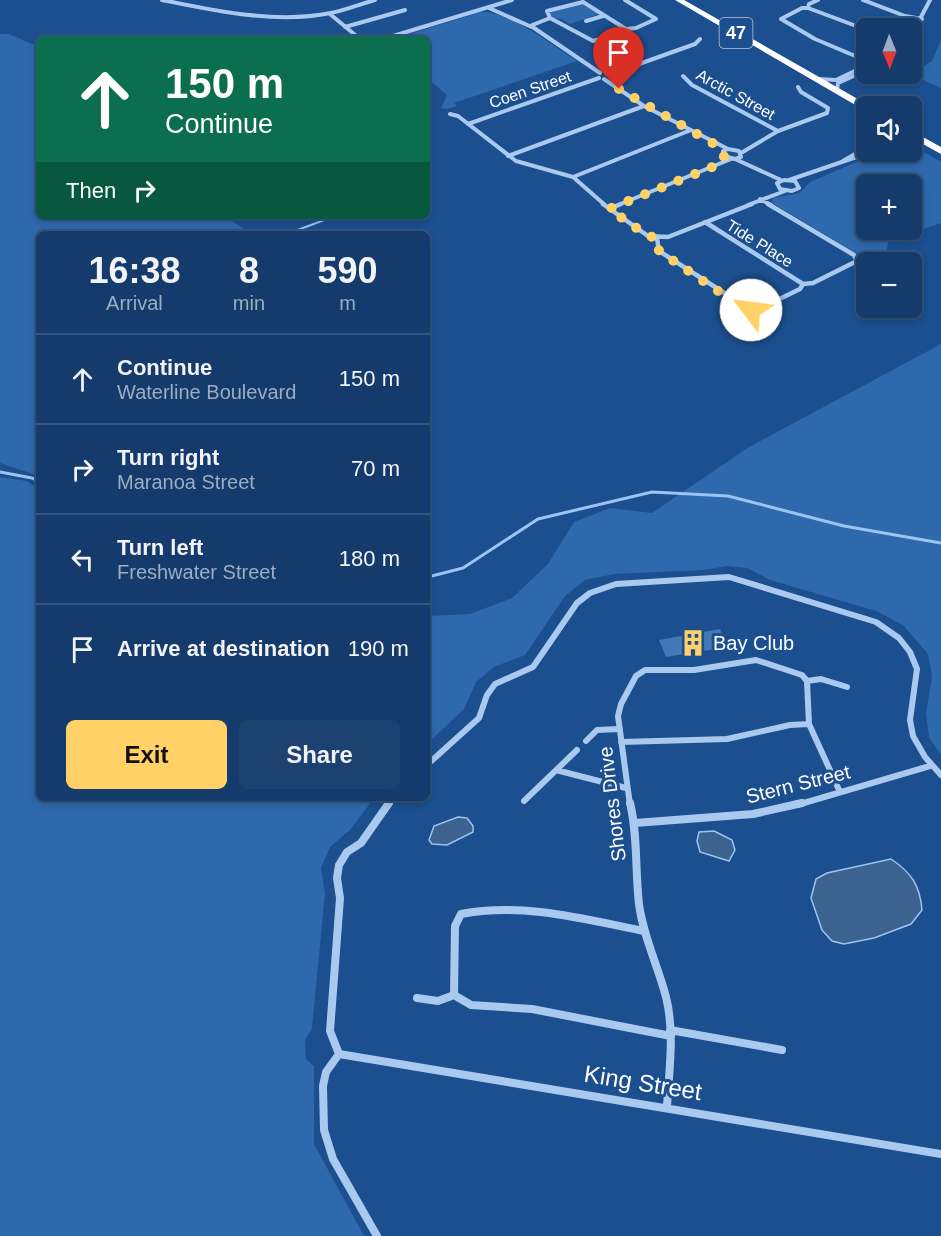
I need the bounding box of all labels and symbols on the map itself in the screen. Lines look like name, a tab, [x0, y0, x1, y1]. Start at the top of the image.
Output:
road number: 47	[720, 18, 752, 48]
north arrow	[856, 18, 922, 84]
pin	[593, 27, 644, 89]
street label: Arctic Street	[694, 66, 778, 123]
street label: Coen Street	[487, 67, 574, 111]
street label: Tide Place	[723, 216, 796, 271]
position arrow	[719, 278, 783, 342]
building icon: Bay Club	[678, 628, 708, 658]
place label: Bay Club	[713, 632, 794, 654]
street label: Shores Drive	[594, 745, 630, 863]
street label: Stern Street	[744, 760, 853, 808]
street label: King Street	[582, 1060, 704, 1105]

